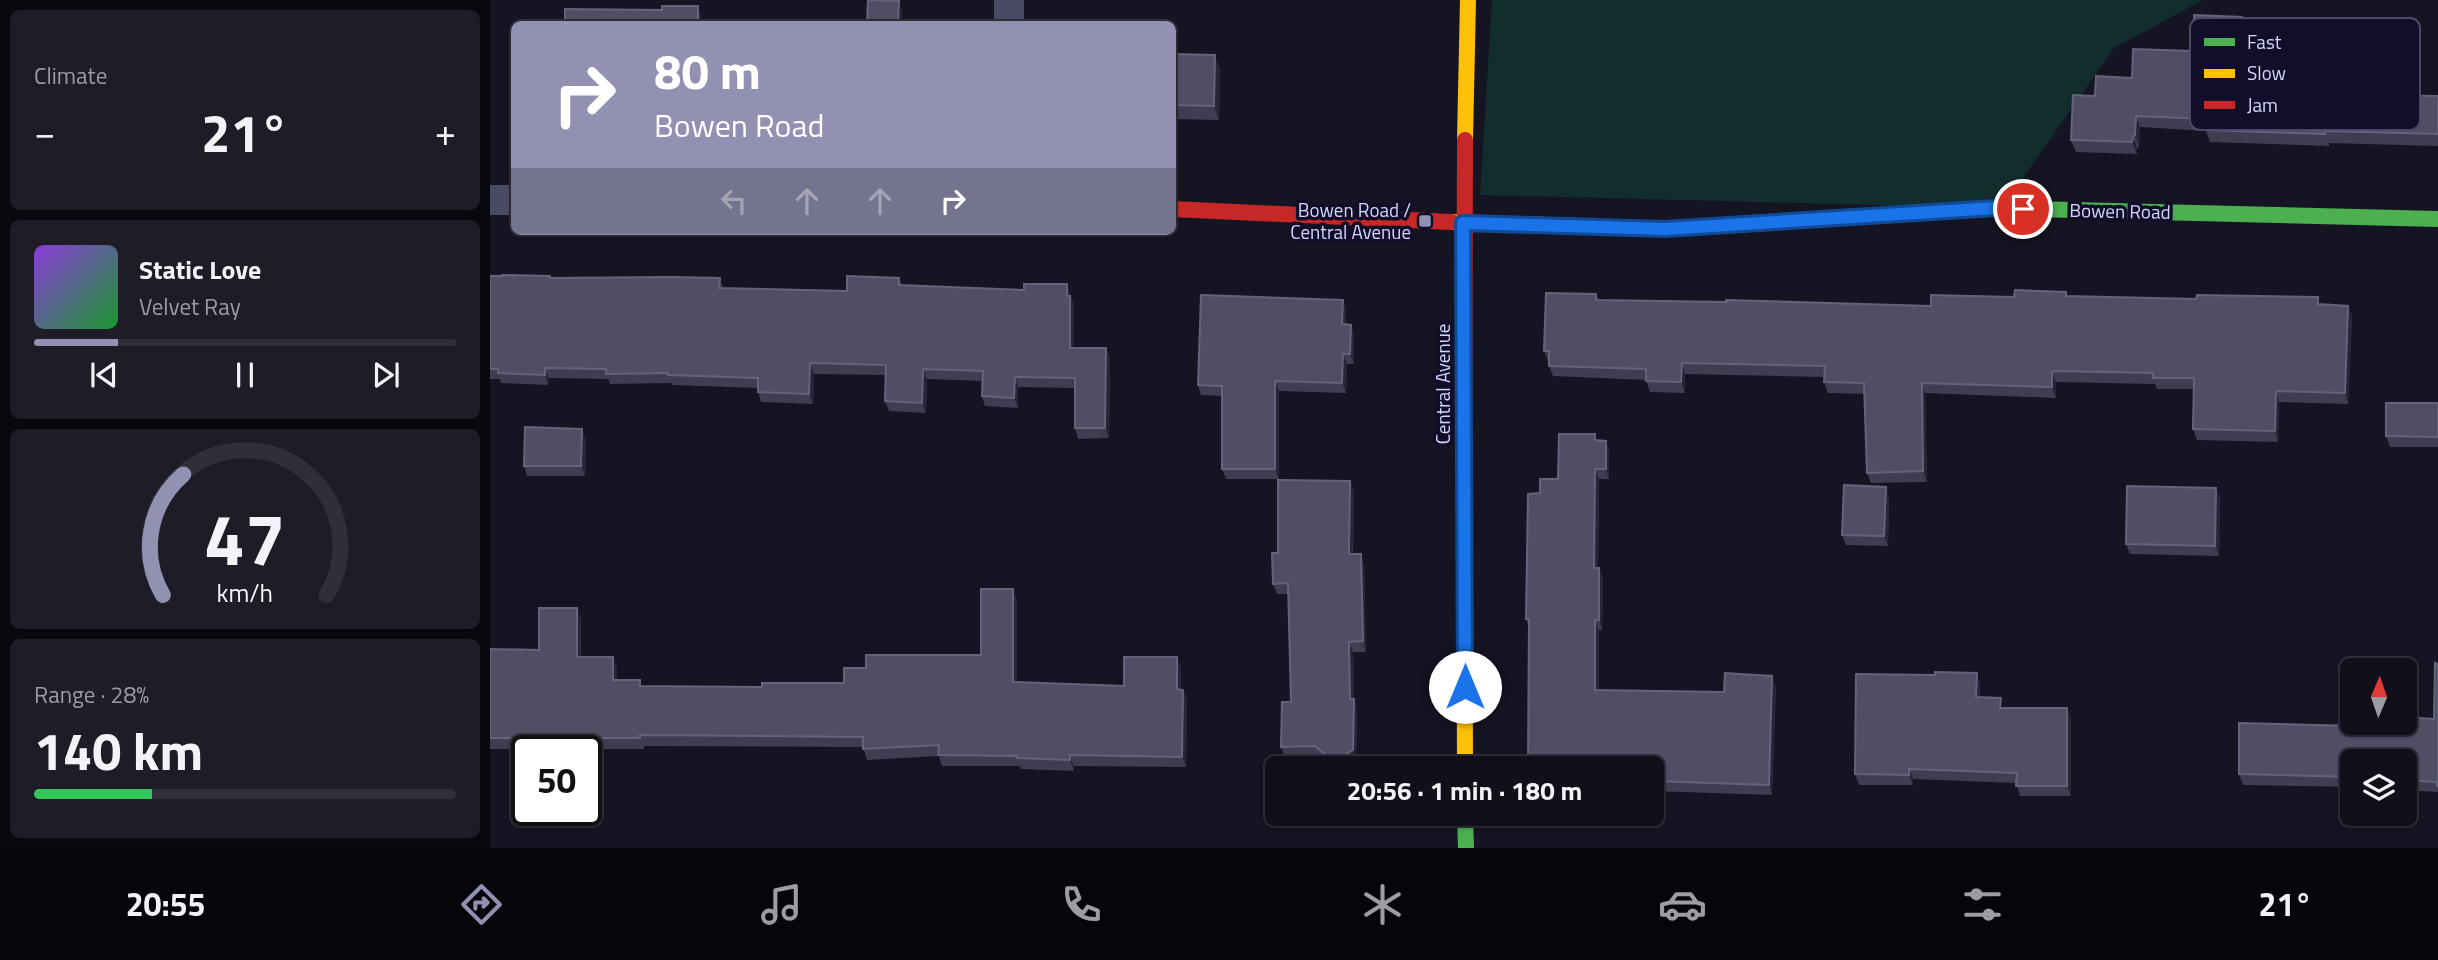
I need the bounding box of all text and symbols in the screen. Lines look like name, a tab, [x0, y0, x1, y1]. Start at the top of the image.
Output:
legend	[2190, 18, 2420, 130]
text: Fast	[2247, 27, 2282, 56]
text: 80 m	[654, 33, 761, 108]
icon: right	[539, 49, 630, 140]
text: Climate	[34, 58, 107, 93]
text: Slow	[2247, 58, 2286, 87]
text: Jam	[2247, 90, 2278, 119]
text: 21°	[201, 93, 289, 172]
text: Bowen Road	[654, 101, 824, 149]
text: −	[34, 103, 55, 161]
text: +	[435, 103, 456, 161]
pin	[1993, 179, 2053, 239]
icon: left	[715, 182, 753, 220]
icon: ahead	[788, 182, 826, 220]
icon: ahead	[861, 182, 899, 220]
icon: right	[934, 182, 972, 220]
icon: arrive	[2004, 190, 2042, 228]
place label: Bowen Road / Central Avenue	[1290, 195, 1411, 246]
street label: Bowen Road	[2069, 195, 2171, 226]
marker: Bowen Road / Central Avenue	[1417, 213, 1433, 229]
text: Static Love	[139, 250, 261, 289]
text: Velvet Ray	[139, 289, 241, 324]
street label: Central Avenue	[1428, 324, 1457, 444]
icon: previous	[85, 356, 123, 394]
icon: pause	[226, 356, 264, 394]
icon: next	[367, 356, 405, 394]
text: 47	[204, 483, 286, 593]
text: km/h	[217, 574, 273, 612]
position arrow	[1428, 650, 1502, 724]
north arrow	[2340, 658, 2417, 735]
map controls	[2340, 658, 2417, 826]
text: Range · 28%	[34, 677, 149, 712]
text: 140 km	[34, 711, 203, 790]
speed limit sign: 50	[511, 735, 602, 826]
button: layers	[2340, 749, 2417, 826]
text: 20:56 · 1 min · 180 m	[1347, 771, 1582, 810]
text: 20:55	[126, 880, 206, 928]
icon: directions	[457, 880, 506, 929]
icon: music	[757, 880, 806, 929]
icon: phone	[1057, 880, 1106, 929]
icon: climate	[1358, 880, 1407, 929]
icon: car	[1658, 880, 1707, 929]
icon: filters	[1958, 880, 2007, 929]
text: 21°	[2258, 880, 2312, 928]

